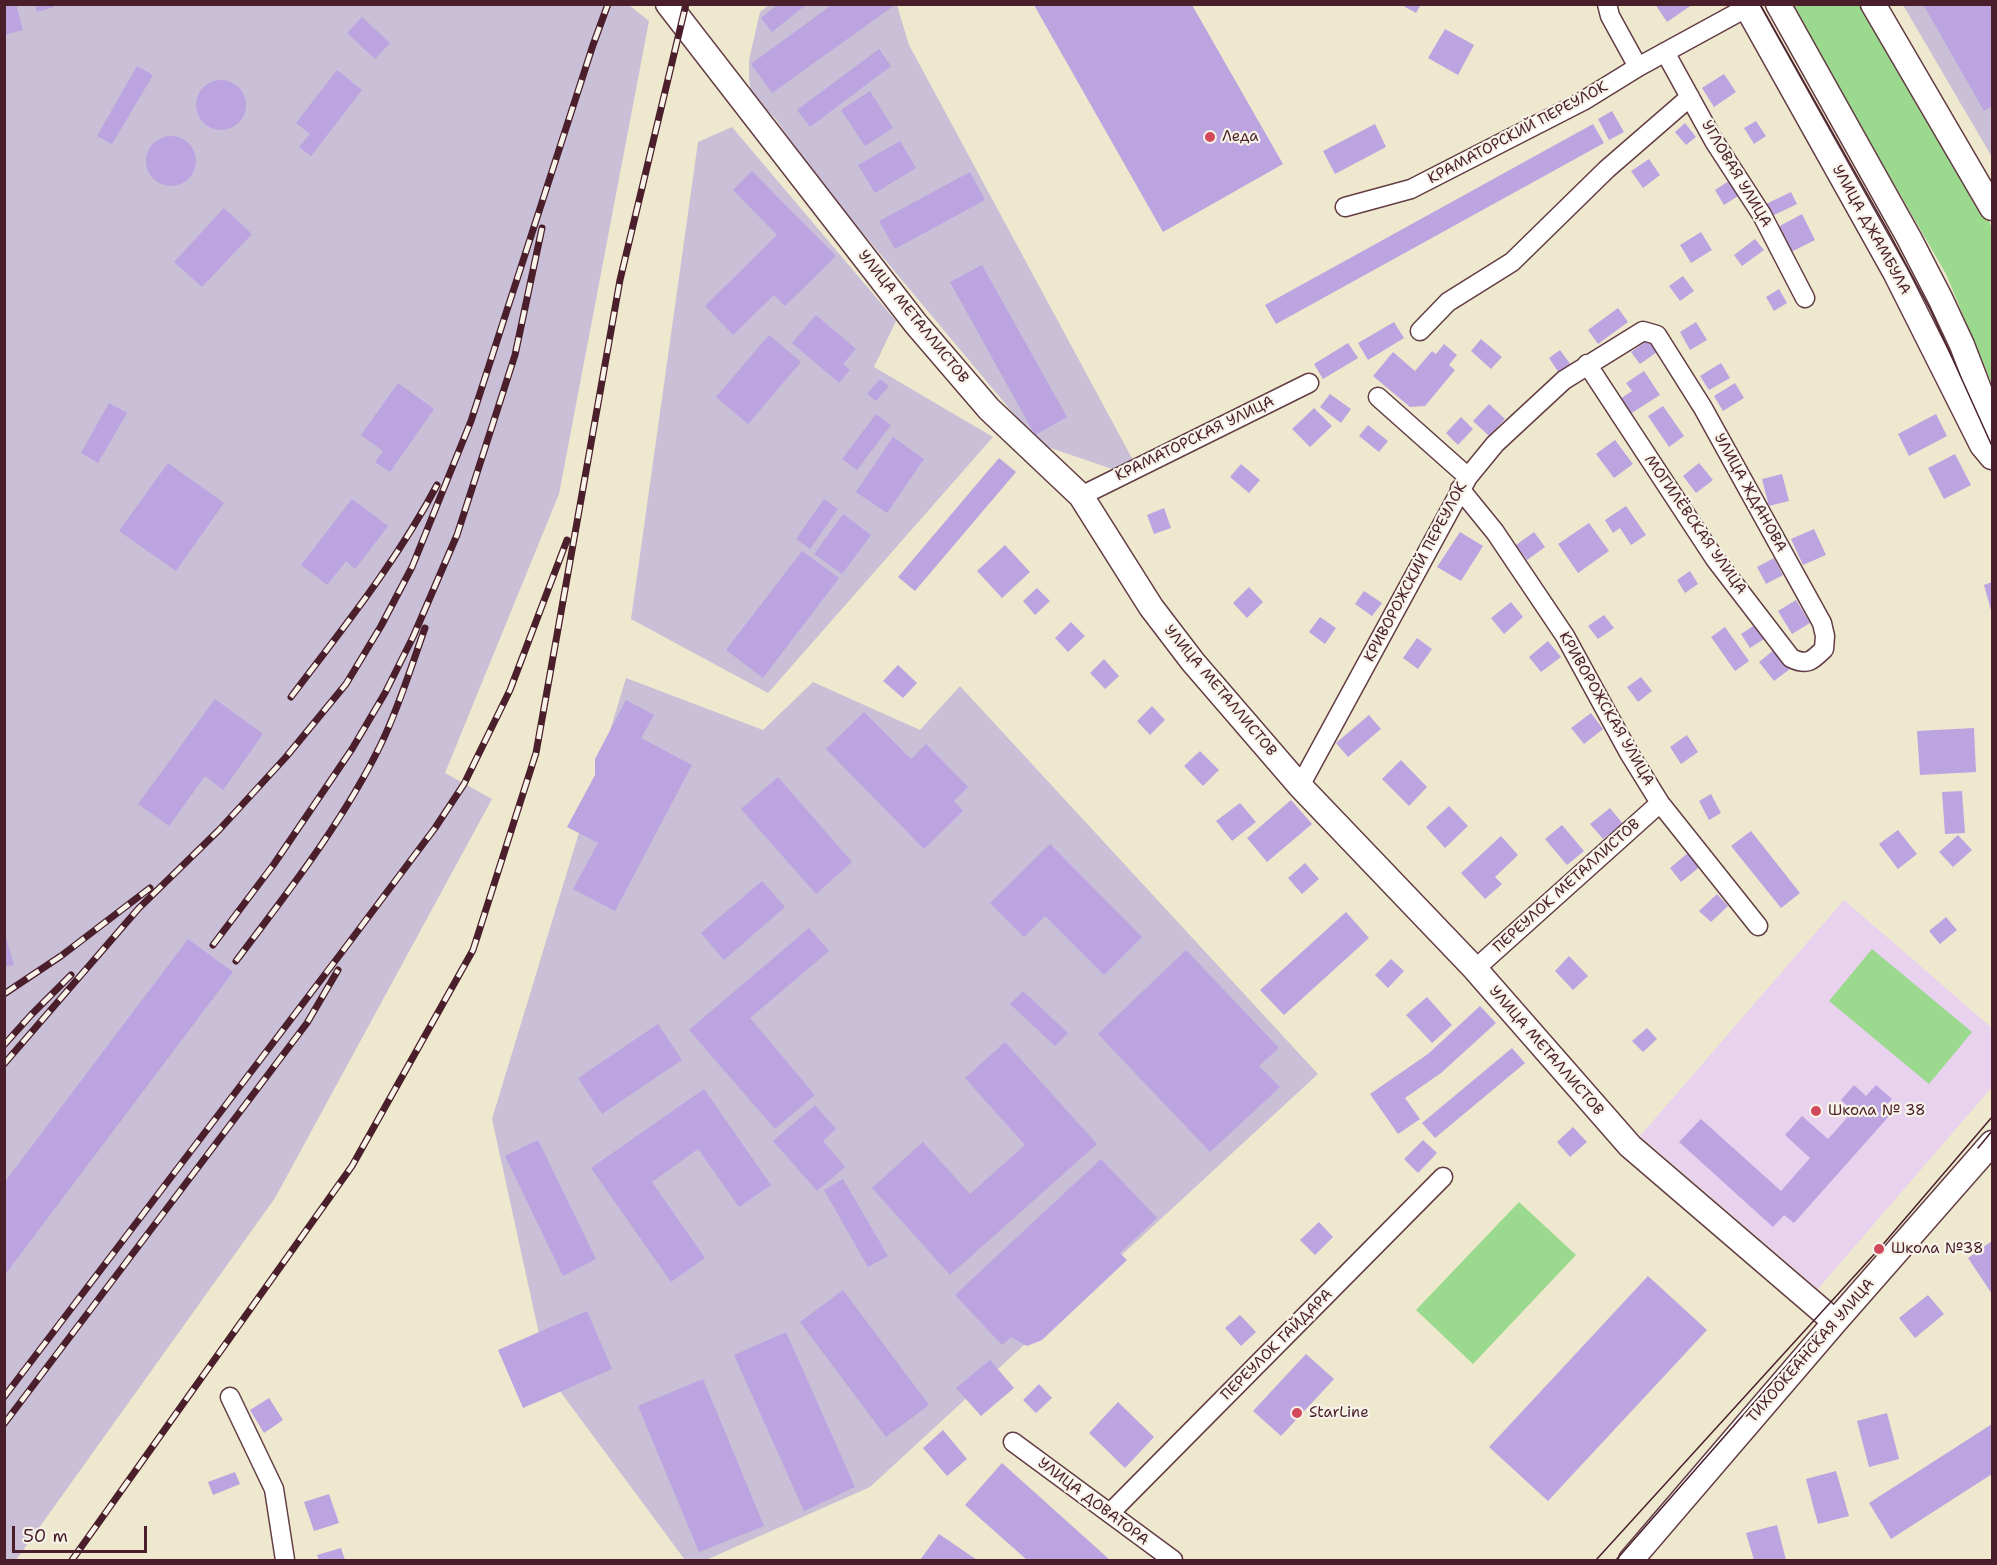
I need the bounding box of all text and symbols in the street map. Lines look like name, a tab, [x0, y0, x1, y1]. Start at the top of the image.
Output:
street label: КРАМАТОРСКИЙ ПЕРЕУЛОК	[1425, 78, 1611, 188]
street label: УГЛОВАЯ УЛИЦА	[1697, 117, 1775, 231]
place label: Леда	[1222, 128, 1259, 146]
marker: Леда	[1203, 130, 1217, 144]
street label: УЛИЦА ДЖАМБУЛА	[1828, 162, 1914, 298]
street label: УЛИЦА МЕТАЛЛИСТОВ	[854, 247, 972, 387]
street label: КРАМАТОРСКАЯ УЛИЦА	[1113, 393, 1277, 485]
street label: УЛИЦА ЖДАНОВА	[1710, 430, 1790, 556]
street label: МОГИЛЁВСКАЯ УЛИЦА	[1640, 452, 1750, 598]
street label: КРИВОРОЖСКИЙ ПЕРЕУЛОК	[1361, 479, 1471, 665]
street label: УЛИЦА МЕТАЛЛИСТОВ	[1160, 622, 1280, 760]
street label: КРИВОРОЖСКАЯ УЛИЦА	[1555, 629, 1657, 789]
street label: ПЕРЕУЛОК МЕТАЛЛИСТОВ	[1490, 815, 1644, 957]
street label: УЛИЦА МЕТАЛЛИСТОВ	[1485, 983, 1607, 1119]
place label: Школа № 38	[1828, 1102, 1926, 1120]
marker: Школа № 38	[1809, 1104, 1823, 1118]
place label: Школа №38	[1891, 1240, 1983, 1258]
marker: Школа №38	[1872, 1242, 1886, 1256]
street label: ТИХООКЕАНСКАЯ УЛИЦА	[1743, 1275, 1879, 1427]
street label: ПЕРЕУЛОК ГАЙДАРА	[1218, 1286, 1336, 1404]
place label: StarLine	[1309, 1404, 1369, 1422]
marker: StarLine	[1290, 1406, 1304, 1420]
street label: УЛИЦА ДОВАТОРА	[1034, 1454, 1152, 1550]
scale bar	[15, 1514, 150, 1552]
text: 50 m	[23, 1524, 68, 1548]

